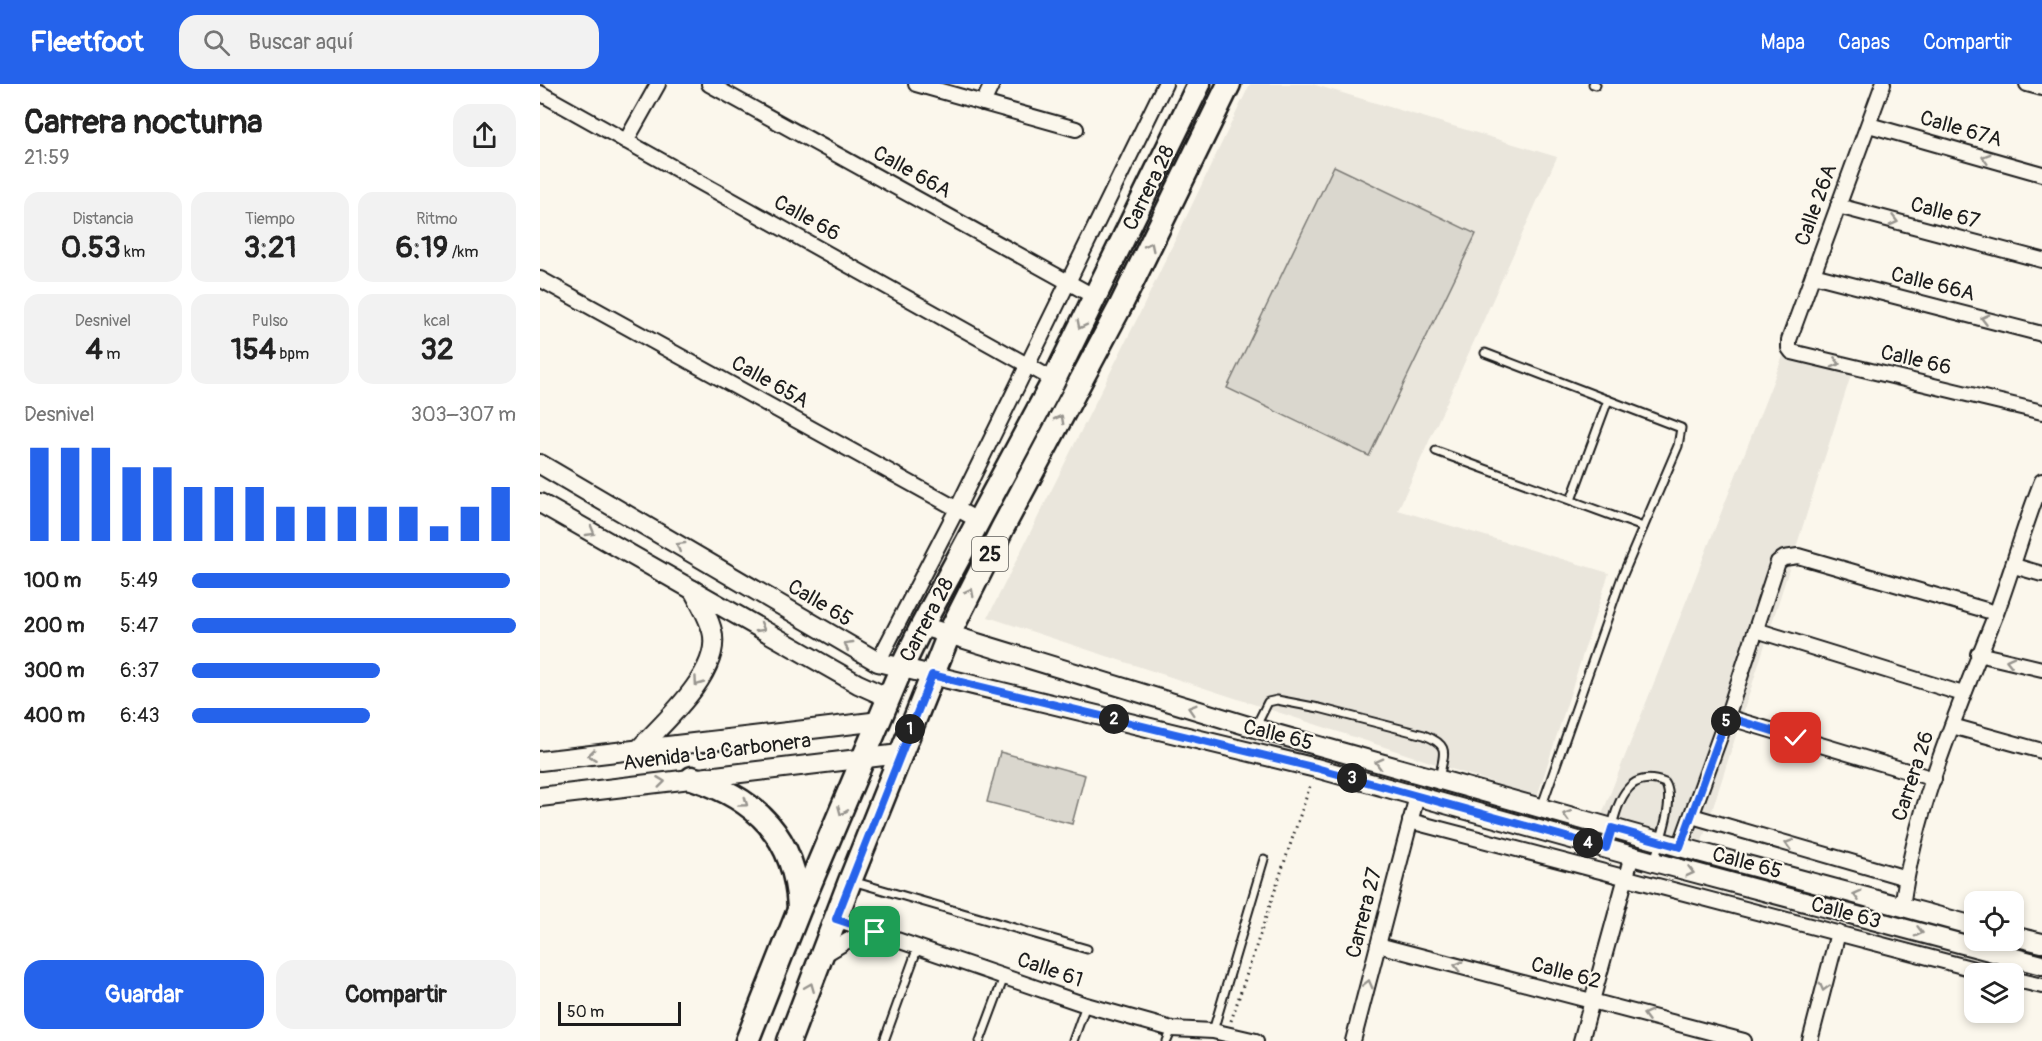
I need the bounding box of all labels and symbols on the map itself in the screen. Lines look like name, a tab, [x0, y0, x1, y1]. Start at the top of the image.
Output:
street label: Calle 67A	[1917, 104, 2005, 154]
street label: Calle 66A	[868, 139, 956, 205]
street label: Carrera 28	[1117, 141, 1181, 235]
one-way arrow	[1981, 153, 1992, 165]
street label: Calle 26A	[1789, 160, 1843, 250]
street label: Calle 66	[769, 189, 845, 247]
street label: Calle 67	[1907, 191, 1983, 235]
one-way arrow	[1889, 214, 1899, 226]
one-way arrow	[1142, 241, 1154, 252]
street label: Calle 66A	[1888, 261, 1978, 307]
one-way arrow	[1980, 314, 1990, 327]
one-way arrow	[1077, 319, 1089, 330]
street label: Calle 66	[1878, 339, 1954, 381]
street label: Calle 65A	[726, 350, 814, 414]
one-way arrow	[1831, 356, 1841, 369]
one-way arrow	[1053, 415, 1064, 425]
one-way arrow	[585, 525, 595, 536]
road number: 25	[972, 537, 1008, 571]
one-way arrow	[676, 542, 686, 554]
street label: Calle 65	[783, 573, 857, 633]
street label: Carrera 28	[894, 573, 960, 667]
one-way arrow	[963, 588, 975, 599]
one-way arrow	[754, 621, 765, 632]
one-way arrow	[844, 641, 854, 653]
one-way arrow	[2005, 656, 2015, 669]
one-way arrow	[694, 675, 705, 686]
pin: 2	[1099, 704, 1129, 734]
one-way arrow	[1187, 704, 1198, 716]
pin: 5	[1711, 706, 1741, 736]
pin	[1770, 712, 1821, 763]
street label: Calle 65	[1240, 713, 1316, 757]
pin: 1	[895, 714, 925, 744]
street label: Avenida La Carbonera	[621, 727, 813, 777]
street label: Carrera 26	[1886, 727, 1940, 825]
one-way arrow	[588, 748, 597, 761]
one-way arrow	[1375, 757, 1385, 770]
pin: 3	[1337, 763, 1367, 793]
one-way arrow	[656, 776, 665, 789]
one-way arrow	[738, 795, 749, 806]
one-way arrow	[837, 805, 849, 816]
one-way arrow	[1562, 810, 1573, 822]
pin: 4	[1573, 828, 1603, 858]
one-way arrow	[1784, 839, 1795, 851]
street label: Calle 65	[1709, 841, 1785, 885]
one-way arrow	[1685, 864, 1695, 877]
street label: Carrera 27	[1340, 865, 1388, 961]
one-way arrow	[1852, 890, 1862, 902]
street label: Calle 63	[1808, 891, 1884, 935]
pin	[849, 906, 900, 957]
one-way arrow	[1914, 925, 1924, 938]
street label: Calle 61	[1013, 946, 1087, 994]
street label: Calle 62	[1528, 951, 1604, 995]
one-way arrow	[1453, 961, 1464, 973]
one-way arrow	[1360, 980, 1373, 990]
one-way arrow	[1819, 981, 1831, 992]
one-way arrow	[803, 982, 815, 993]
scale bar	[558, 999, 681, 1026]
one-way arrow	[1642, 1010, 1652, 1023]

